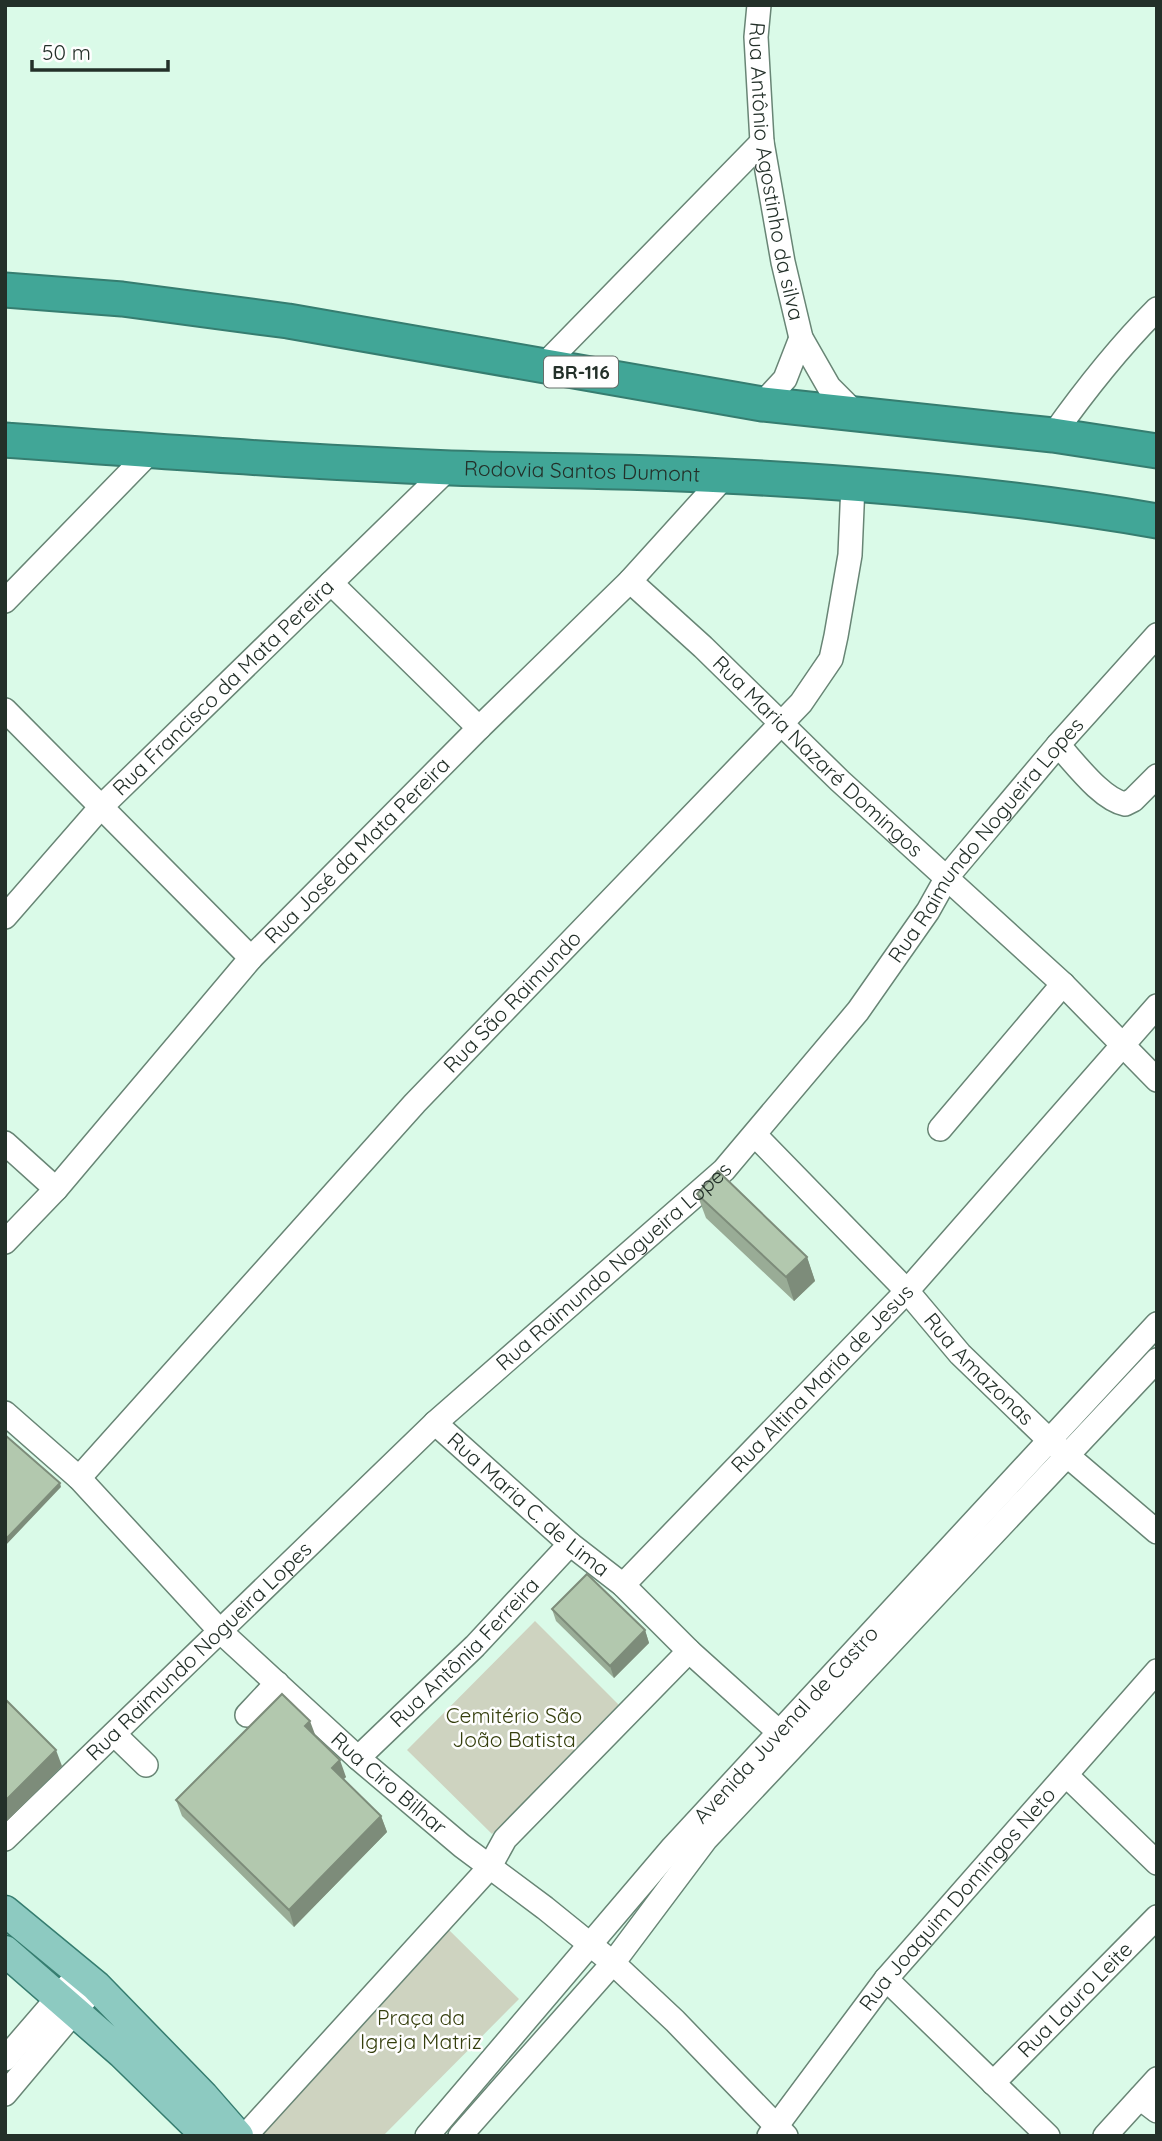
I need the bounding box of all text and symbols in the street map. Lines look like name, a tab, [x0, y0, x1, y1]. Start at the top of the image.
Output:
street label: Rua Antônio Agostinho da silva	[744, 21, 810, 323]
scale bar	[32, 28, 168, 72]
text: 50 m	[42, 39, 91, 65]
road number: BR-116	[544, 356, 618, 388]
street label: Rodovia Santos Dumont	[464, 454, 701, 487]
street label: Rua Francisco da Mata Pereira	[107, 573, 339, 801]
street label: Rua Maria Nazaré Domingos	[708, 650, 929, 862]
street label: Rua Raimundo Nogueira Lopes	[882, 712, 1088, 967]
street label: Rua José da Mata Pereira	[259, 751, 455, 949]
street label: Rua São Raimundo	[437, 925, 586, 1078]
street label: Rua Raimundo Nogueira Lopes	[490, 1157, 737, 1376]
street label: Rua Altina Maria de Jesus	[725, 1278, 919, 1478]
street label: Rua Amazonas	[919, 1307, 1040, 1430]
street label: Rua Maria C. de Lima	[442, 1426, 615, 1582]
street label: Rua Raimundo Nogueira Lopes	[80, 1536, 317, 1766]
street label: Rua Antônia Ferreira	[384, 1572, 544, 1732]
street label: Avenida Juvenal de Castro	[687, 1620, 883, 1828]
park label: Cemitério São João Batista	[446, 1702, 582, 1752]
street label: Rua Ciro Bilhar	[326, 1726, 453, 1840]
street label: Rua Joaquim Domingos Neto	[853, 1781, 1061, 2015]
street label: Rua Lauro Leite	[1012, 1936, 1137, 2062]
park label: Praça da Igreja Matriz	[360, 2004, 482, 2054]

